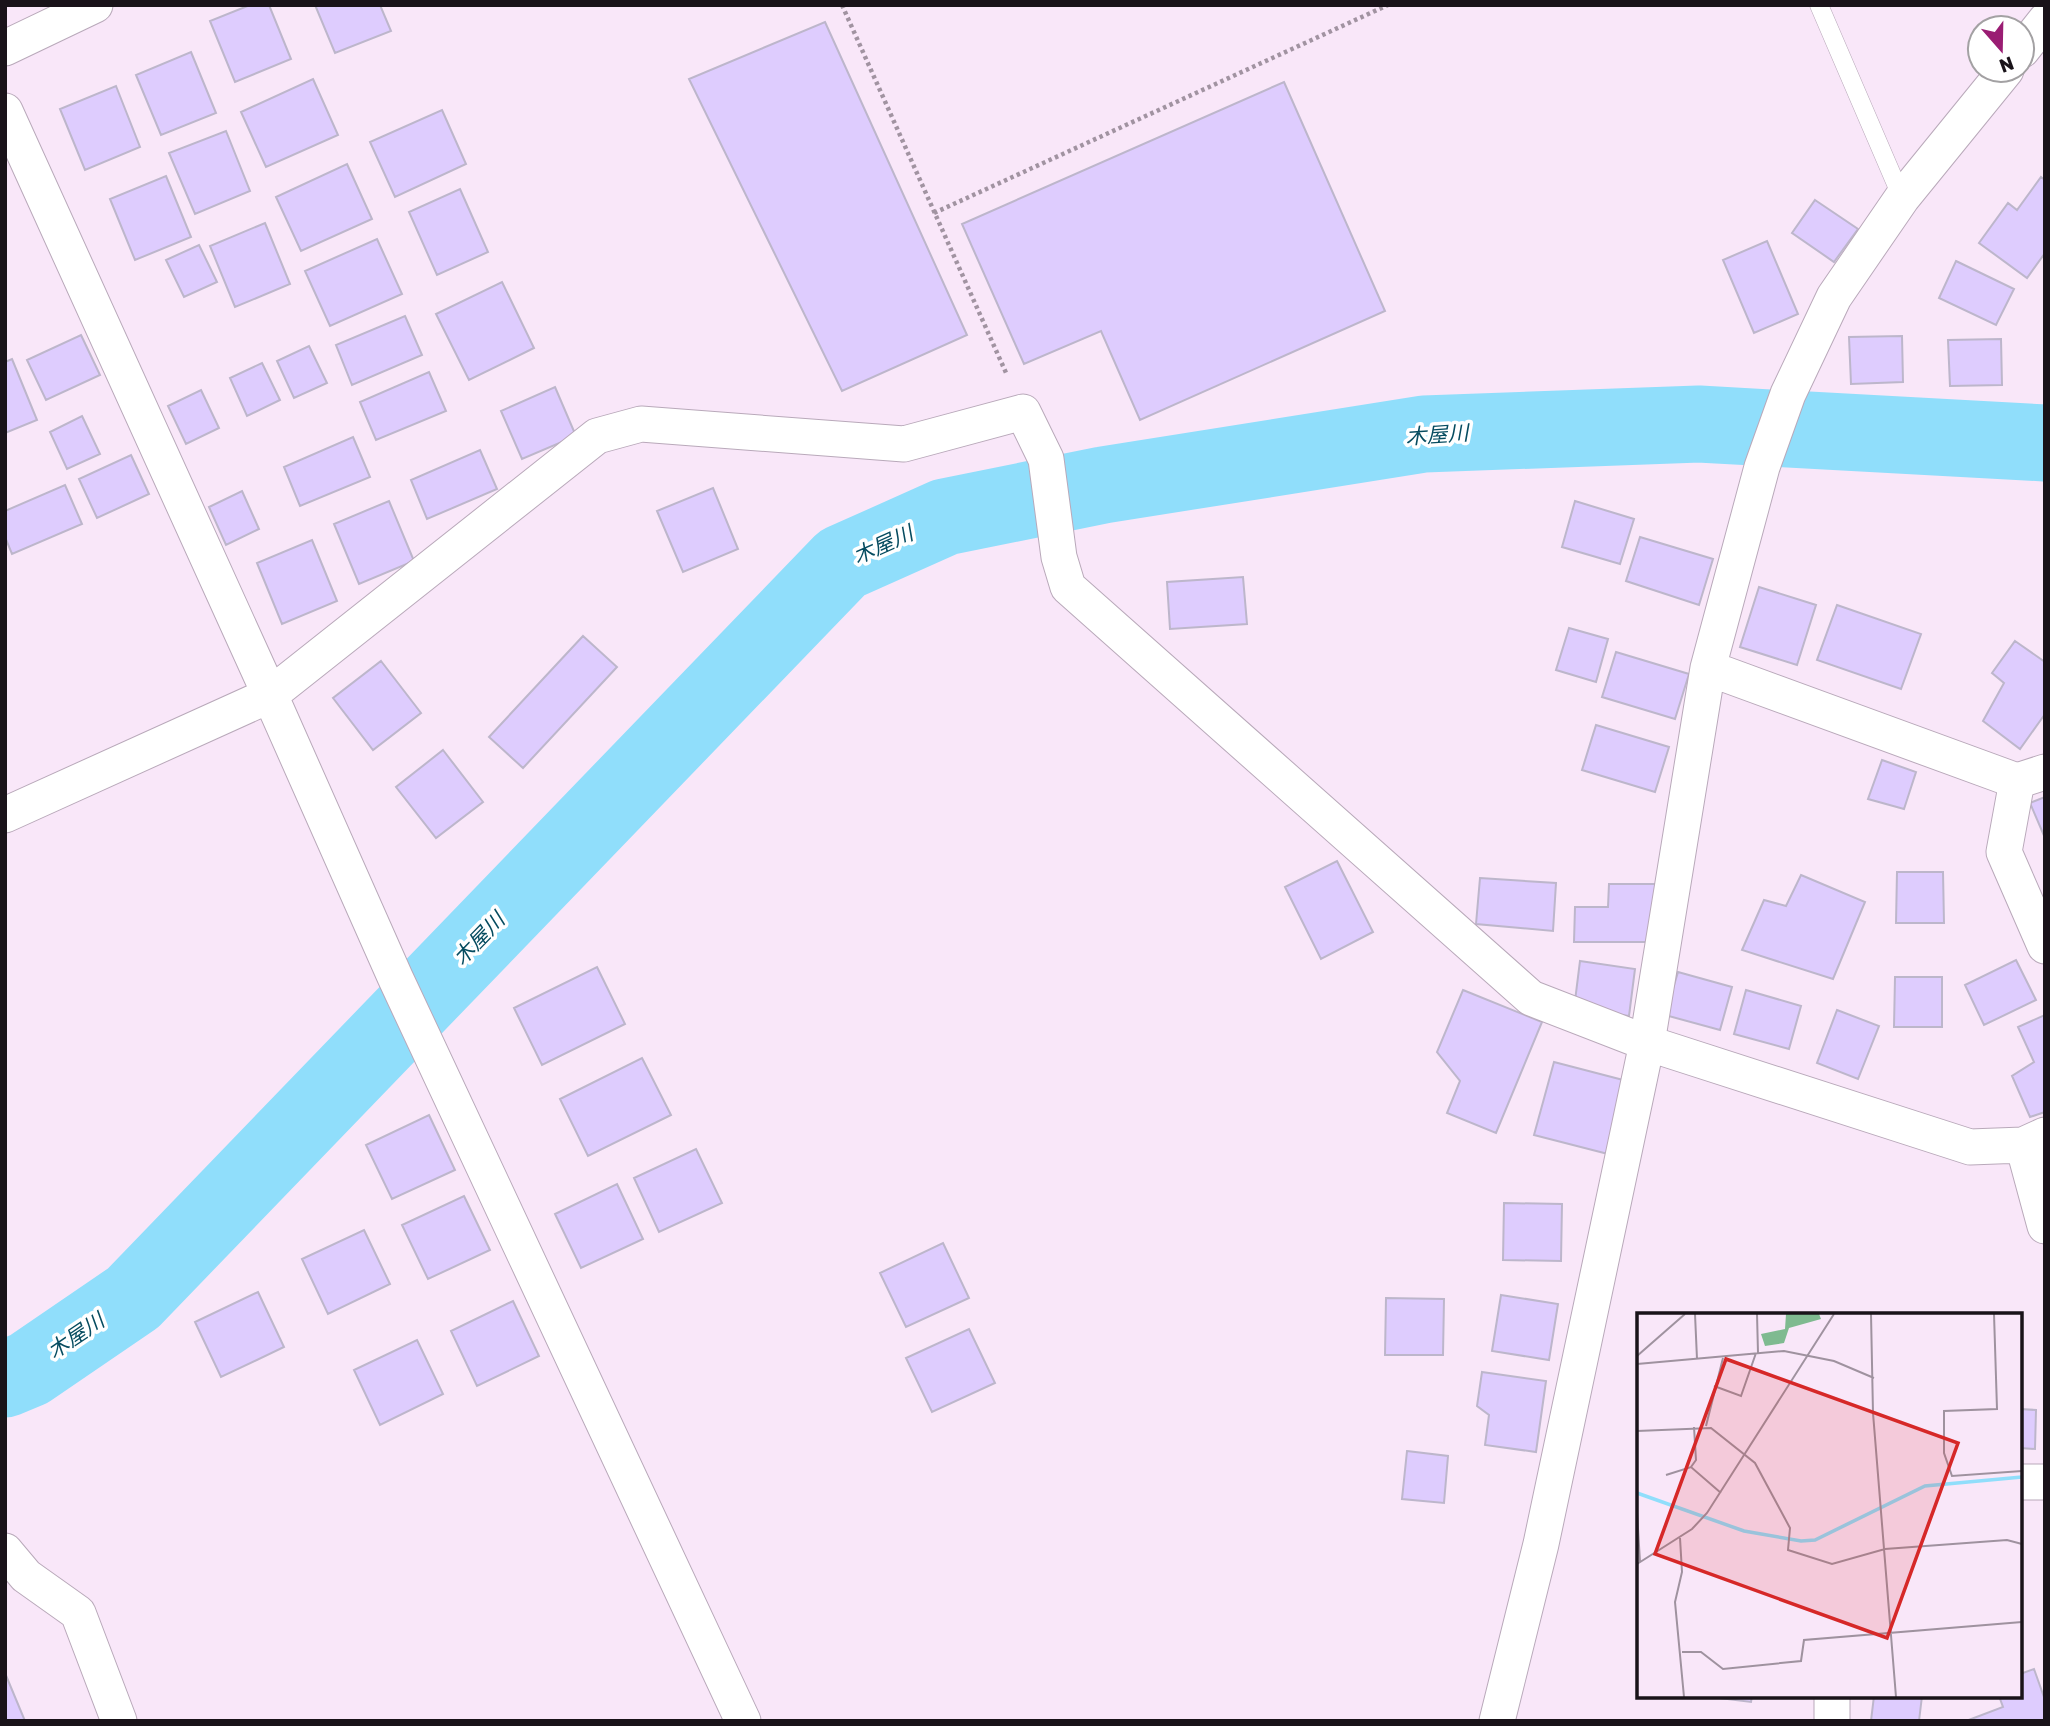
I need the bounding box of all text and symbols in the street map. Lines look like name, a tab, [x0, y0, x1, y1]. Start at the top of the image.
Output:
north arrow	[1966, 14, 2036, 84]
text: N	[1996, 51, 2017, 78]
water label: 木屋川	[1405, 420, 1471, 449]
water label: 木屋川	[849, 519, 918, 569]
water label: 木屋川	[448, 906, 511, 970]
water label: 木屋川	[43, 1306, 110, 1364]
inset map	[1637, 1313, 2022, 1698]

